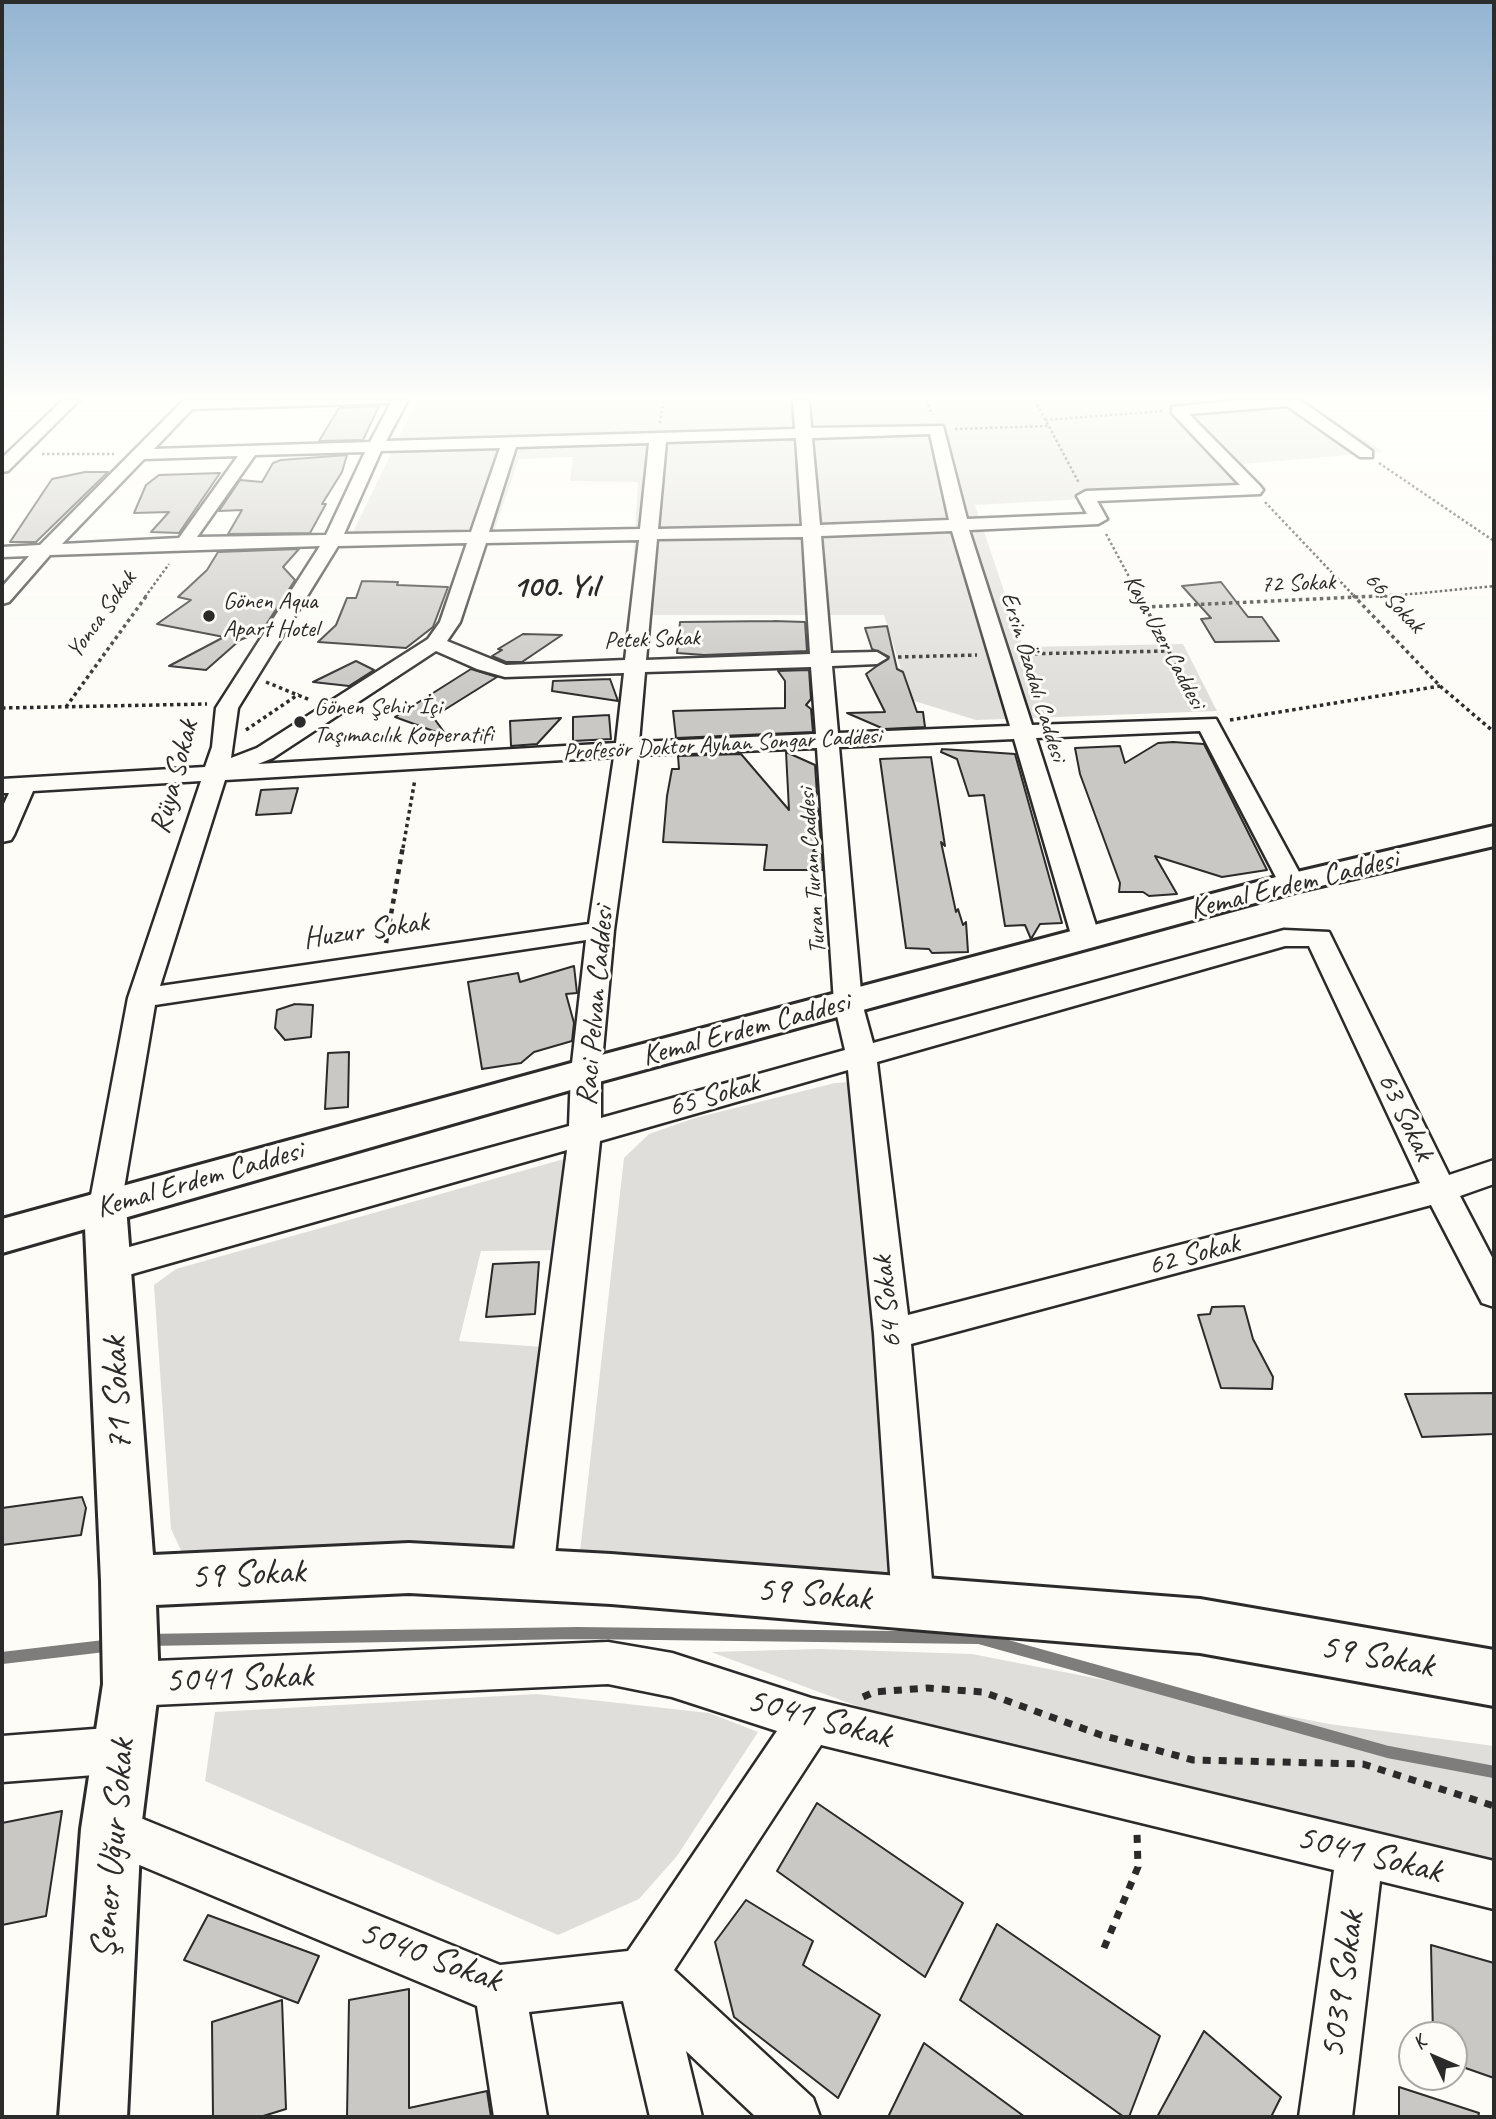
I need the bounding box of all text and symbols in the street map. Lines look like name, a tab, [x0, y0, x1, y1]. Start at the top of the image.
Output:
street label: Yonca Sokak	[61, 566, 143, 664]
street label: 66 Sokak	[1358, 566, 1430, 640]
street label: 72 Sokak	[1260, 568, 1336, 600]
district label: 100. Yıl	[512, 569, 598, 607]
street label: Kaya Uzer Caddesi	[1117, 570, 1211, 714]
place label: Gönen Aqua Apart Hotel	[223, 588, 319, 644]
street label: Ersin Özadalı Caddesi	[994, 589, 1072, 765]
marker: Gönen Aqua Apart Hotel	[201, 608, 217, 624]
street label: Petek Sokak	[604, 624, 700, 656]
place label: Gönen Şehir İçi Taşımacılık Kooperatifi	[314, 694, 493, 750]
marker: Gönen Şehir İçi Taşımacılık Kooperatifi	[292, 714, 308, 730]
street label: Rüya Sokak	[143, 716, 207, 838]
street label: Profesör Doktor Ayhan Songar Caddesi	[562, 722, 882, 768]
street label: Turan Turan Caddesi	[793, 787, 833, 955]
street label: Kemal Erdem Caddesi	[1186, 842, 1402, 928]
street label: Huzur Sokak	[301, 904, 431, 958]
street label: Raci Pelvan Caddesi	[569, 905, 623, 1107]
street label: Kemal Erdem Caddesi	[638, 985, 854, 1075]
street label: 65 Sokak	[664, 1066, 764, 1126]
street label: 63 Sokak	[1368, 1067, 1442, 1167]
street label: Kemal Erdem Caddesi	[92, 1133, 308, 1227]
street label: 62 Sokak	[1144, 1226, 1244, 1284]
street label: 64 Sokak	[865, 1254, 911, 1350]
street label: 71 Sokak	[93, 1336, 143, 1452]
street label: 59 Sokak	[190, 1550, 306, 1600]
street label: 59 Sokak	[755, 1568, 873, 1622]
street label: 59 Sokak	[1317, 1625, 1437, 1689]
street label: 5041 Sokak	[164, 1654, 314, 1704]
street label: 5041 Sokak	[742, 1678, 896, 1760]
street label: Şener Uğur Sokak	[82, 1737, 146, 1961]
street label: 5041 Sokak	[1292, 1816, 1446, 1894]
street label: 5039 Sokak	[1311, 1909, 1375, 2061]
street label: 5040 Sokak	[353, 1911, 507, 2003]
north arrow	[1398, 2021, 1468, 2091]
text: K	[1407, 2031, 1431, 2055]

